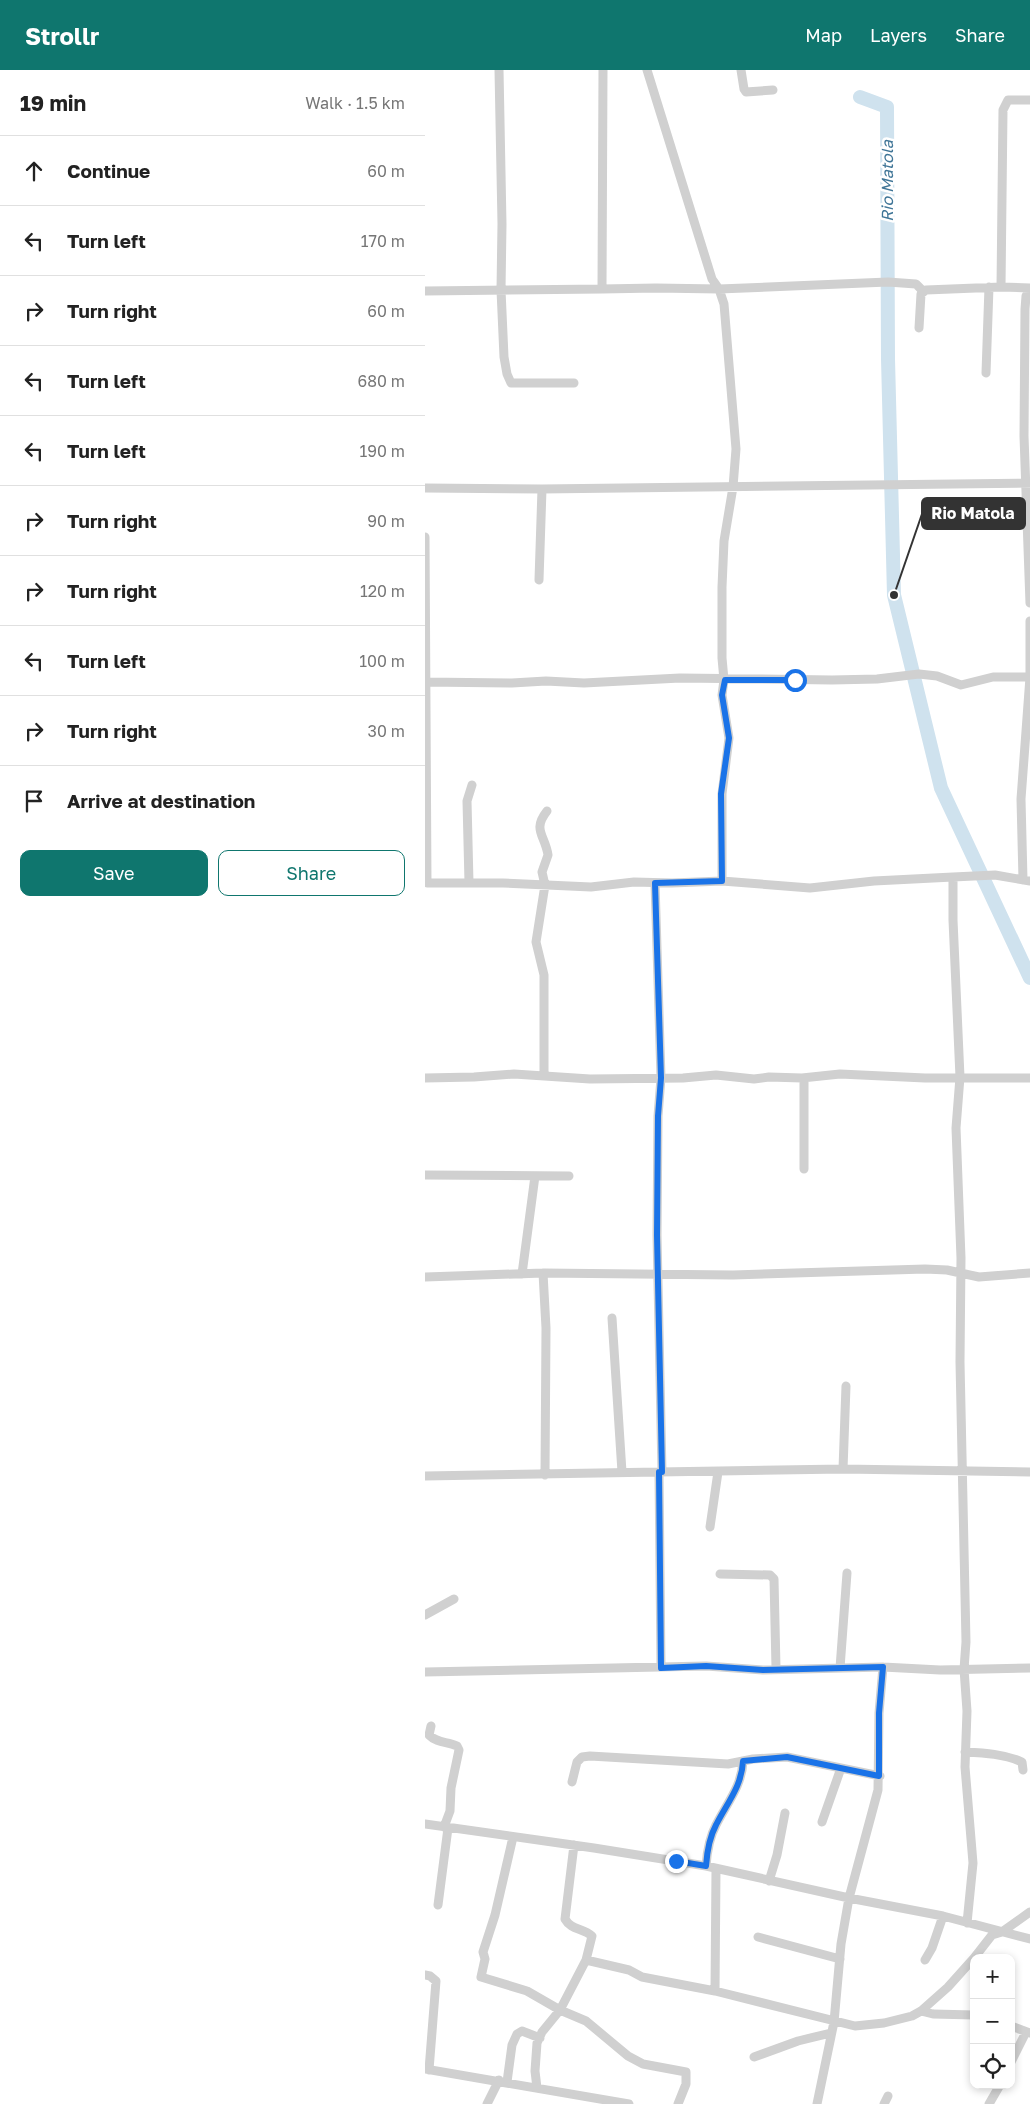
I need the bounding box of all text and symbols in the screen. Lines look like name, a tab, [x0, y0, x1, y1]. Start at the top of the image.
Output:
text: Strollr	[25, 21, 99, 50]
text: Map	[805, 24, 842, 46]
text: Layers	[870, 24, 927, 46]
text: Share	[955, 24, 1005, 46]
text: 19 min	[20, 90, 86, 116]
text: Walk · 1.5 km	[305, 93, 405, 113]
water label: Rio Matola	[877, 139, 897, 222]
icon: ahead	[20, 157, 48, 185]
text: Continue	[67, 159, 150, 182]
text: 60 m	[367, 161, 405, 181]
icon: left	[20, 227, 48, 255]
text: Turn left	[67, 229, 146, 252]
text: 170 m	[361, 231, 405, 251]
icon: right	[20, 297, 48, 325]
text: Turn right	[67, 299, 157, 322]
text: 60 m	[367, 301, 405, 321]
icon: left	[20, 367, 48, 395]
text: Turn left	[67, 369, 146, 392]
text: 680 m	[357, 371, 405, 391]
icon: left	[20, 437, 48, 465]
text: Turn left	[67, 439, 146, 462]
text: 190 m	[359, 441, 405, 461]
callout: Rio Matola	[922, 498, 1025, 529]
text: Rio Matola	[931, 503, 1015, 523]
icon: right	[20, 507, 48, 535]
text: Turn right	[67, 509, 157, 532]
text: 90 m	[367, 511, 405, 531]
icon: right	[20, 577, 48, 605]
text: Turn right	[67, 579, 157, 602]
text: 120 m	[360, 581, 405, 601]
icon: left	[20, 647, 48, 675]
text: Turn left	[67, 649, 146, 672]
text: 100 m	[359, 651, 405, 671]
route start	[784, 669, 807, 692]
icon: right	[20, 717, 48, 745]
text: Turn right	[67, 719, 157, 742]
text: 30 m	[368, 721, 405, 741]
icon: arrive	[20, 787, 48, 815]
text: Arrive at destination	[67, 789, 255, 812]
button: Save	[20, 850, 208, 896]
button: Share	[218, 850, 405, 896]
route end	[665, 1850, 688, 1873]
map controls	[970, 1954, 1015, 2089]
button: +	[970, 1954, 1015, 1999]
button: −	[970, 1999, 1015, 2044]
button: locate	[970, 2044, 1015, 2089]

